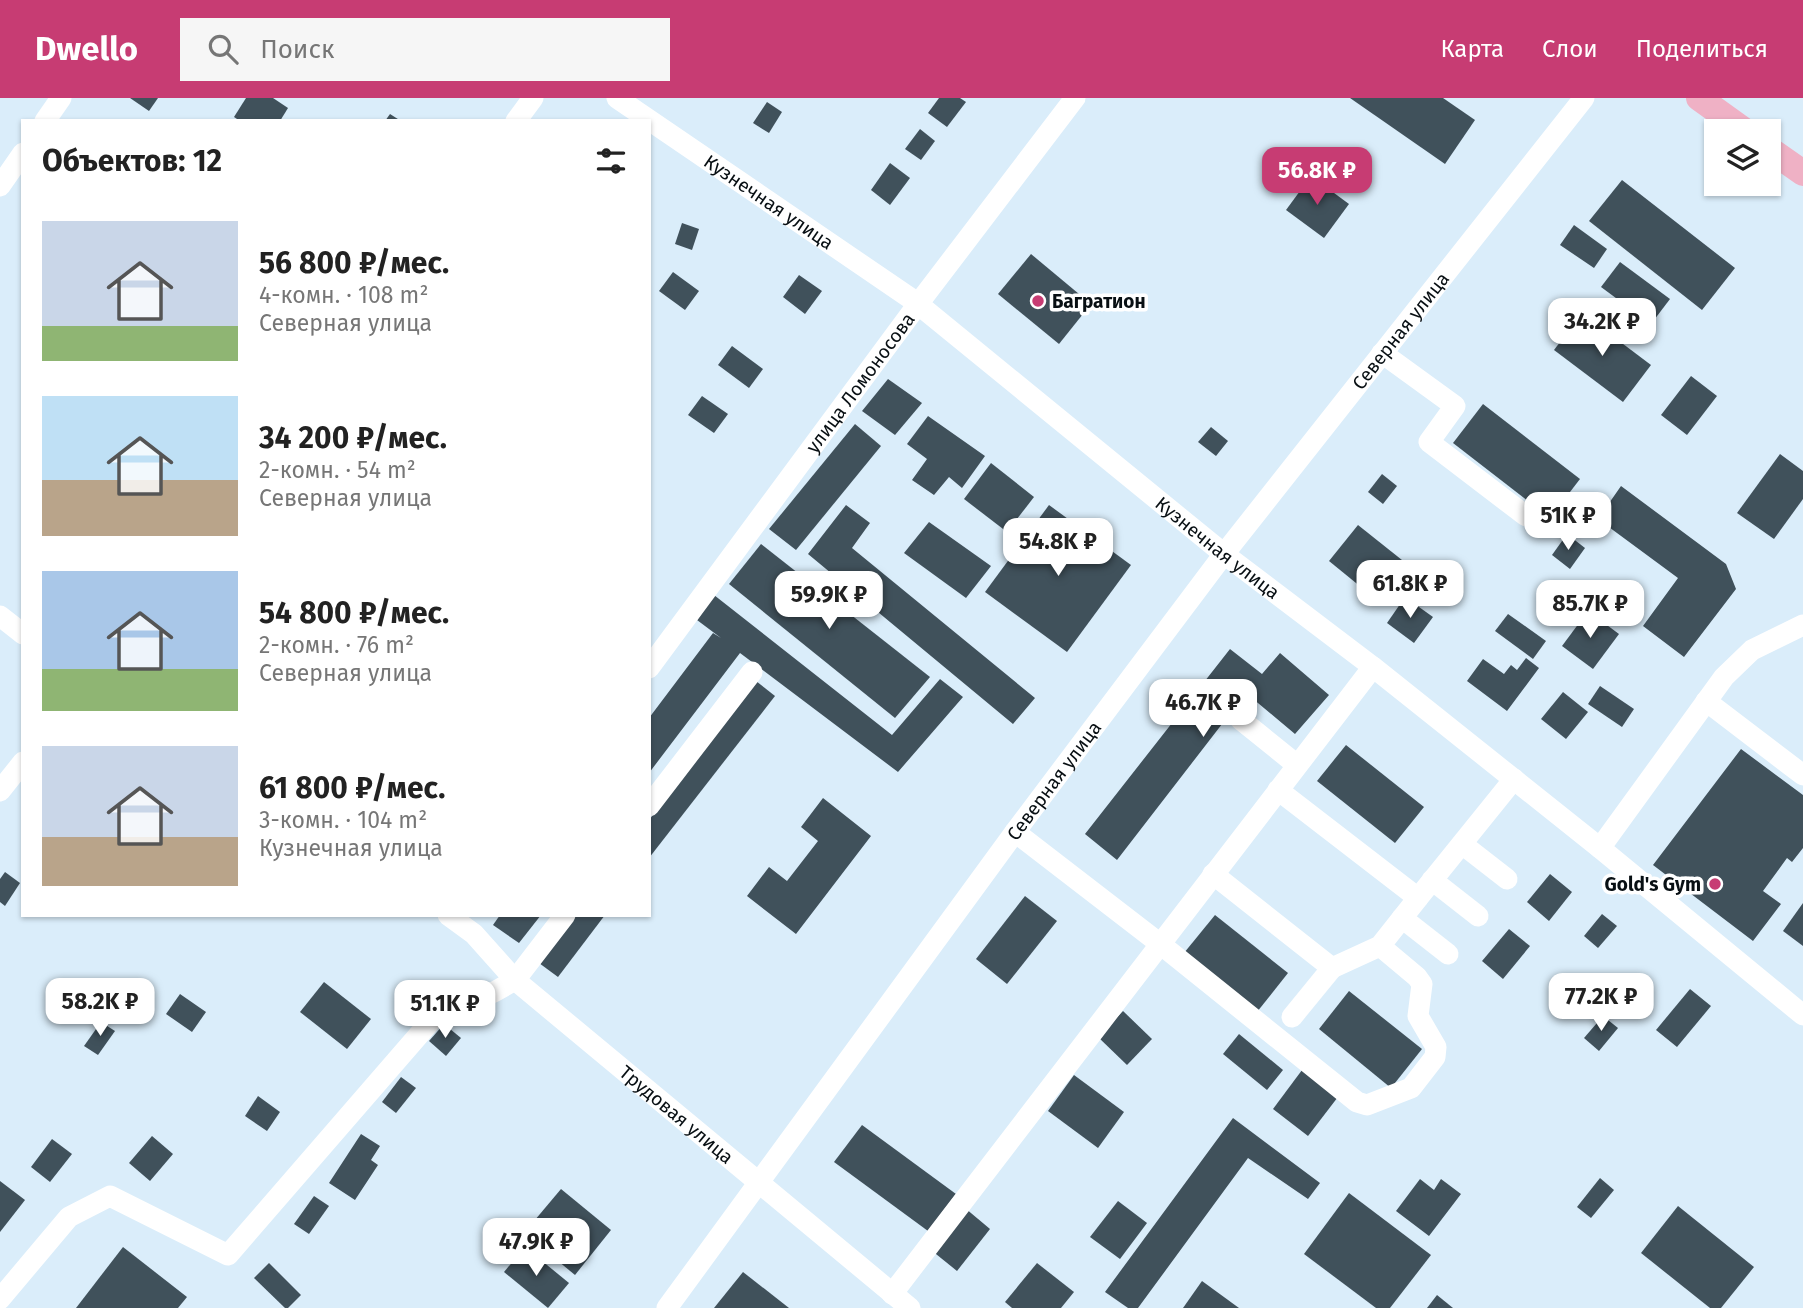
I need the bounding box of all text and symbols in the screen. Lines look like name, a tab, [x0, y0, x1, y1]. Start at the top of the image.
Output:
search box	[180, 18, 670, 81]
text: Dwello	[35, 29, 138, 69]
icon: search	[204, 30, 242, 68]
text: Поиск	[260, 34, 334, 65]
text: Карта	[1440, 35, 1504, 63]
text: Слои	[1542, 35, 1598, 63]
text: Поделиться	[1636, 35, 1768, 63]
map controls	[1704, 119, 1781, 196]
button: layers	[1704, 119, 1781, 196]
icon: filters	[592, 142, 630, 180]
text: Объектов: 12	[42, 143, 222, 179]
pin: 56.8K ₽	[1252, 148, 1382, 207]
street label: Кузнечная улица	[700, 149, 838, 254]
text: 56.8K ₽	[1278, 156, 1356, 184]
text: 56 800 ₽/мес.	[259, 245, 449, 281]
icon: home	[98, 249, 182, 333]
street label: Северная улица	[1347, 267, 1454, 394]
text: 4-комн. · 108 m²	[259, 281, 428, 309]
place label: Багратион	[1052, 290, 1146, 313]
marker: Багратион	[1030, 293, 1046, 309]
pin: 34.2K ₽	[1537, 299, 1667, 358]
text: 34.2K ₽	[1564, 307, 1640, 335]
street label: улица Ломоносова	[801, 308, 919, 457]
text: Северная улица	[259, 309, 432, 337]
text: 34 200 ₽/мес.	[259, 420, 447, 456]
icon: home	[98, 424, 182, 508]
text: 2-комн. · 54 m²	[259, 456, 416, 484]
text: Северная улица	[259, 484, 432, 512]
street label: Кузнечная улица	[1151, 491, 1284, 604]
pin: 51K ₽	[1519, 492, 1617, 552]
text: 51K ₽	[1540, 501, 1596, 529]
pin: 54.8K ₽	[993, 518, 1123, 578]
text: 54.8K ₽	[1019, 527, 1097, 555]
pin: 61.8K ₽	[1345, 560, 1475, 620]
text: 61.8K ₽	[1373, 569, 1447, 597]
pin: 59.9K ₽	[764, 572, 894, 631]
text: 59.9K ₽	[791, 580, 867, 608]
pin: 85.7K ₽	[1525, 580, 1655, 640]
text: 85.7K ₽	[1552, 589, 1628, 617]
text: 54 800 ₽/мес.	[259, 595, 449, 631]
icon: home	[98, 599, 182, 683]
text: 2-комн. · 76 m²	[259, 631, 414, 659]
text: Северная улица	[259, 659, 432, 687]
pin: 46.7K ₽	[1138, 680, 1268, 739]
text: 46.7K ₽	[1165, 688, 1241, 716]
street label: Северная улица	[1001, 716, 1106, 845]
text: 61 800 ₽/мес.	[259, 770, 445, 806]
icon: home	[98, 774, 182, 858]
text: 3-комн. · 104 m²	[259, 806, 427, 834]
text: Кузнечная улица	[259, 834, 443, 862]
place label: Gold's Gym	[1605, 873, 1701, 896]
marker: Gold's Gym	[1707, 876, 1723, 892]
pin: 77.2K ₽	[1536, 974, 1666, 1033]
pin: 58.2K ₽	[35, 978, 165, 1038]
pin: 51.1K ₽	[380, 981, 510, 1040]
text: 77.2K ₽	[1565, 982, 1637, 1010]
text: 58.2K ₽	[62, 987, 138, 1015]
text: 51.1K ₽	[410, 989, 480, 1017]
street label: Трудовая улица	[615, 1060, 738, 1168]
pin: 47.9K ₽	[471, 1218, 601, 1278]
text: 47.9K ₽	[499, 1227, 573, 1255]

